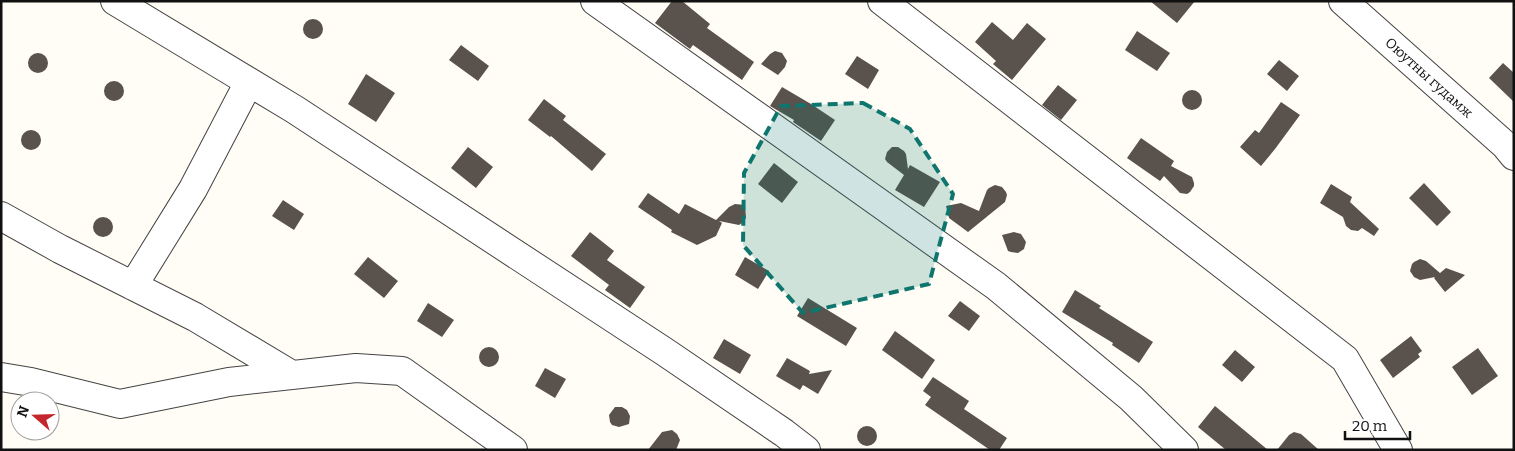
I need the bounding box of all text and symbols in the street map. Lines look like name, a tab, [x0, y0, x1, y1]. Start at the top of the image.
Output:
street label: Оюутны гудамж	[1382, 34, 1476, 122]
north arrow	[10, 391, 60, 441]
text: N	[13, 404, 33, 420]
scale bar	[1345, 408, 1410, 440]
text: 20 m	[1352, 417, 1388, 435]

